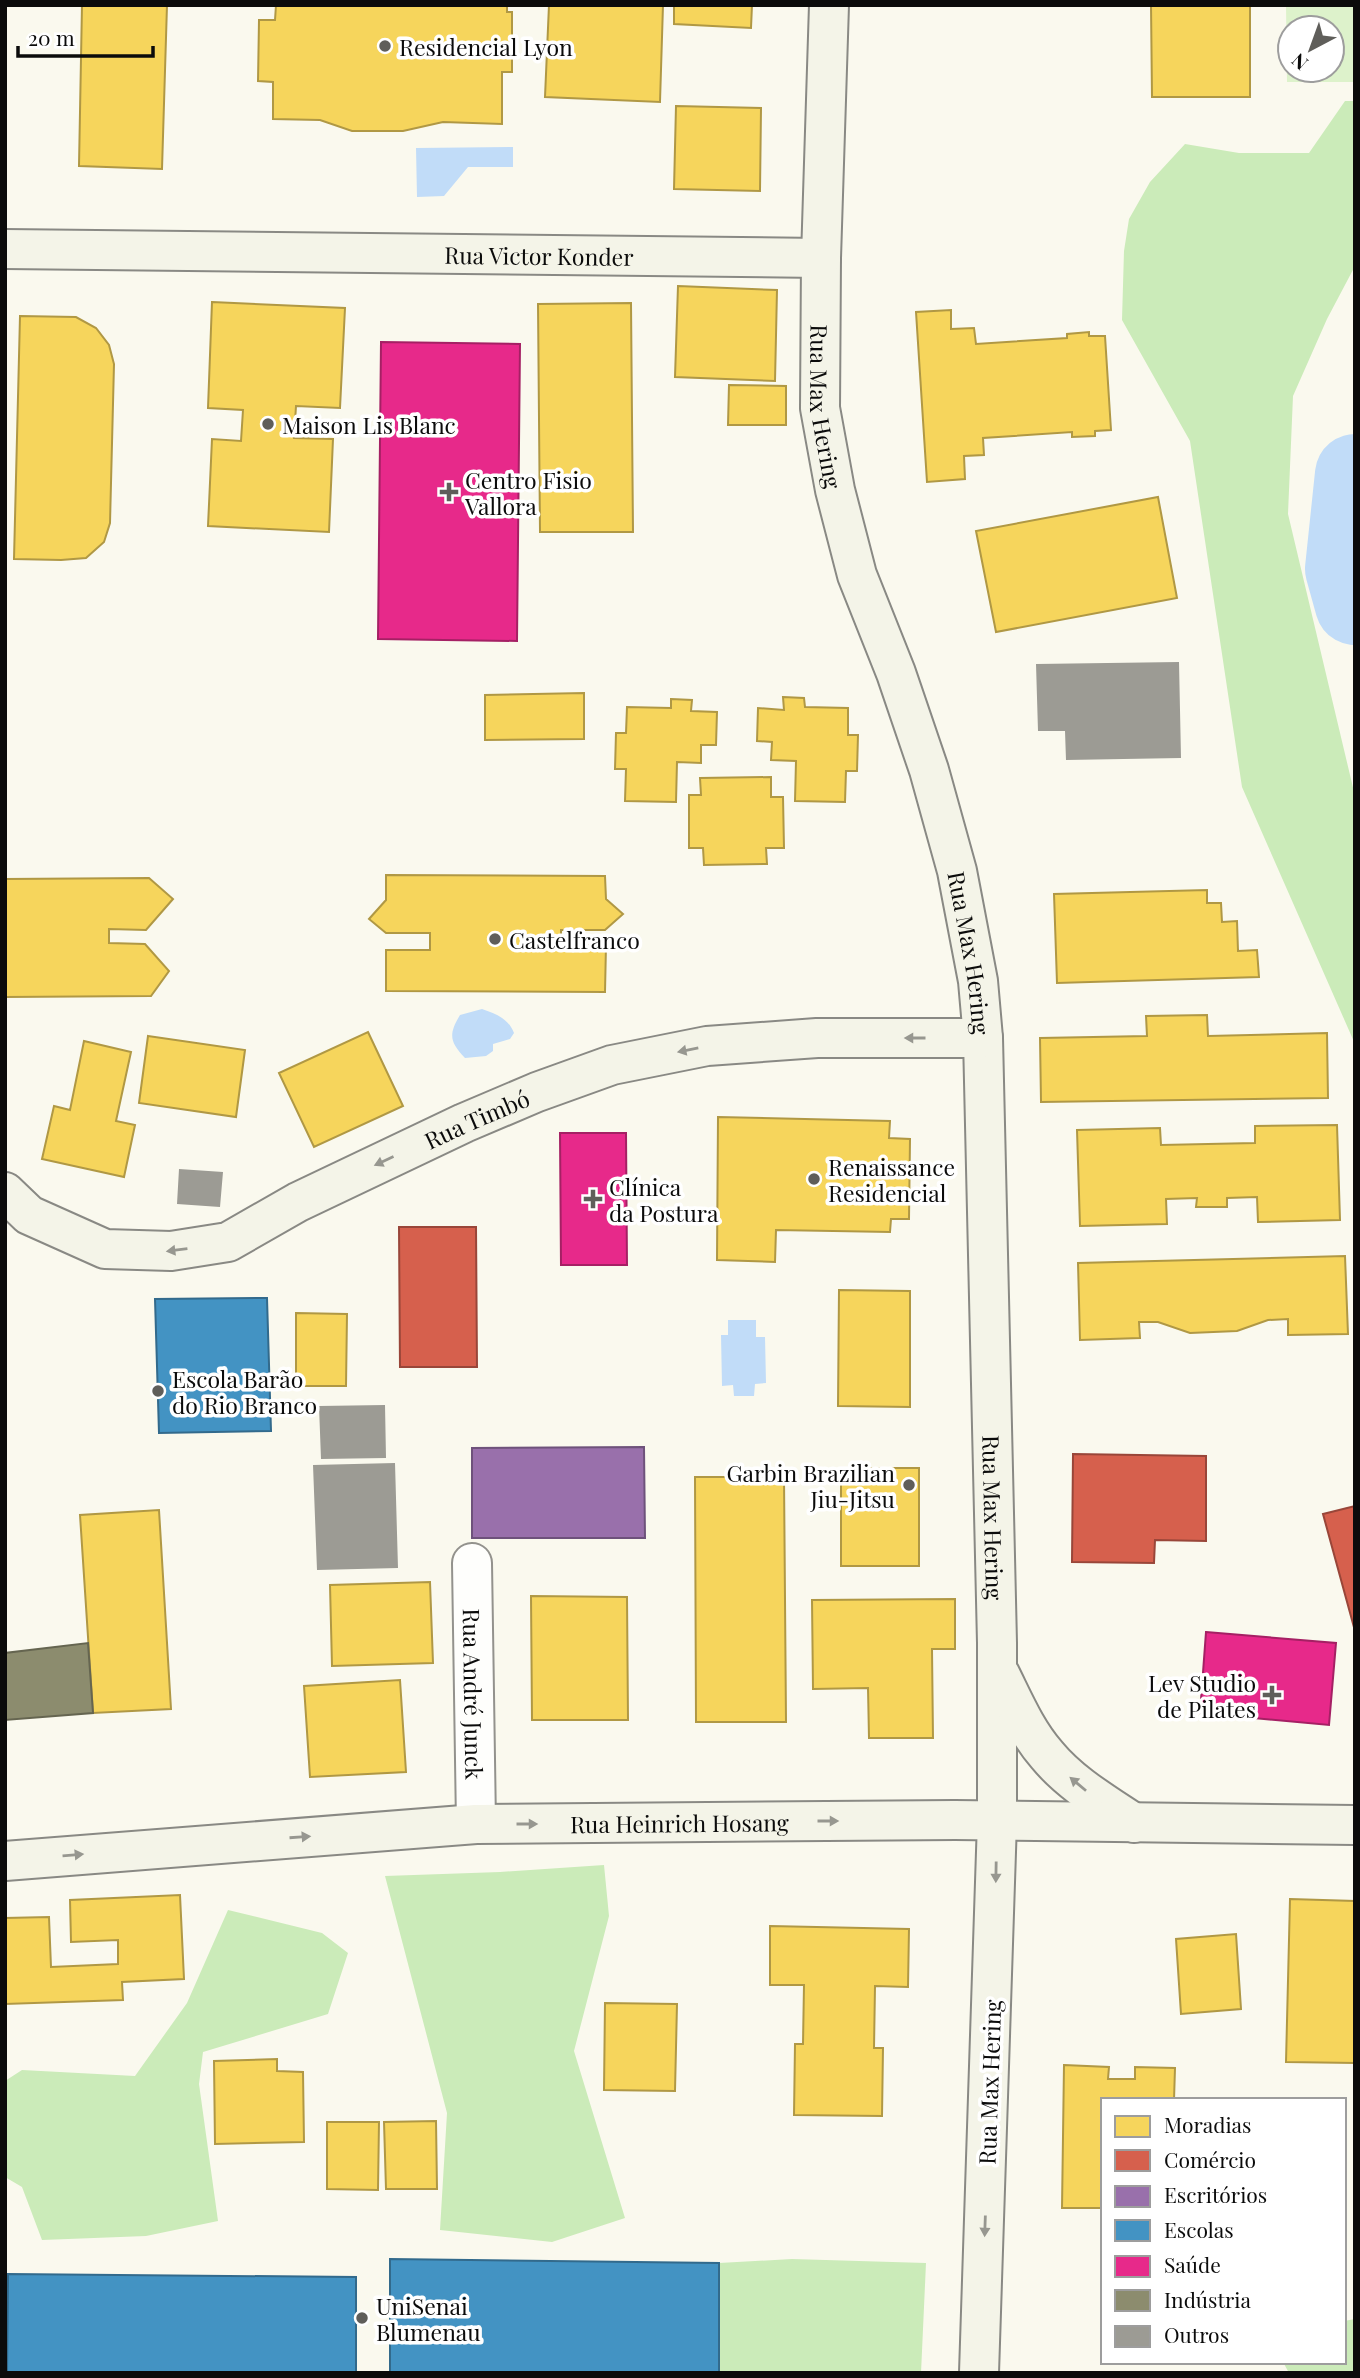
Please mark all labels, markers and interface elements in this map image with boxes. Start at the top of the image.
scale bar [18,14,152,58]
north arrow [1276,14,1346,84]
text: 20 m [28,23,75,51]
place label: Residencial Lyon [399,31,573,62]
marker: Residencial Lyon [377,38,393,54]
text: N [1285,48,1313,77]
street label: Rua Victor Konder [444,238,634,271]
street label: Rua Max Hering [804,324,850,491]
place label: Maison Lis Blanc [282,409,456,440]
marker: Maison Lis Blanc [260,416,276,432]
place label: Centro Fisio Vallora [464,464,592,521]
marker: Centro Fisio Vallora [439,482,459,502]
street label: Rua Max Hering [942,868,998,1036]
place label: Castelfranco [509,924,640,955]
marker: Castelfranco [487,931,503,947]
one-way arrow [904,1032,926,1044]
one-way arrow [677,1044,699,1055]
street label: Rua Timbó [419,1082,534,1155]
place label: Renaissance Residencial [828,1151,955,1208]
one-way arrow [374,1155,394,1167]
place label: Clínica da Postura [609,1171,719,1228]
marker: Renaissance Residencial [806,1171,822,1187]
marker: Clínica da Postura [583,1189,603,1209]
one-way arrow [166,1244,188,1255]
place label: Escola Barão do Rio Branco [172,1363,317,1420]
marker: Escola Barão do Rio Branco [150,1383,166,1399]
street label: Rua Max Hering [977,1435,1012,1601]
place label: Garbin Brazilian Jiu-Jitsu [726,1457,895,1514]
marker: Garbin Brazilian Jiu-Jitsu [901,1477,917,1493]
street label: Rua André Junck [457,1608,491,1780]
place label: Lev Studio de Pilates [1148,1667,1256,1724]
marker: Lev Studio de Pilates [1262,1685,1282,1705]
one-way arrow [1069,1776,1087,1791]
street label: Rua Heinrich Hosang [570,1806,789,1839]
one-way arrow [817,1815,839,1827]
one-way arrow [516,1818,538,1830]
one-way arrow [289,1831,311,1842]
one-way arrow [62,1849,84,1860]
one-way arrow [990,1861,1002,1883]
street label: Rua Max Hering [971,1999,1007,2165]
legend [1101,2098,1346,2364]
text: Moradias [1164,2110,1251,2138]
text: Comércio [1164,2145,1256,2173]
text: Escritórios [1164,2180,1267,2208]
text: Escolas [1164,2215,1234,2243]
one-way arrow [979,2216,990,2238]
text: Saúde [1164,2250,1221,2278]
text: Indústria [1164,2285,1251,2313]
place label: UniSenai Blumenau [376,2290,481,2347]
marker: UniSenai Blumenau [354,2310,370,2326]
text: Outros [1164,2320,1229,2348]

